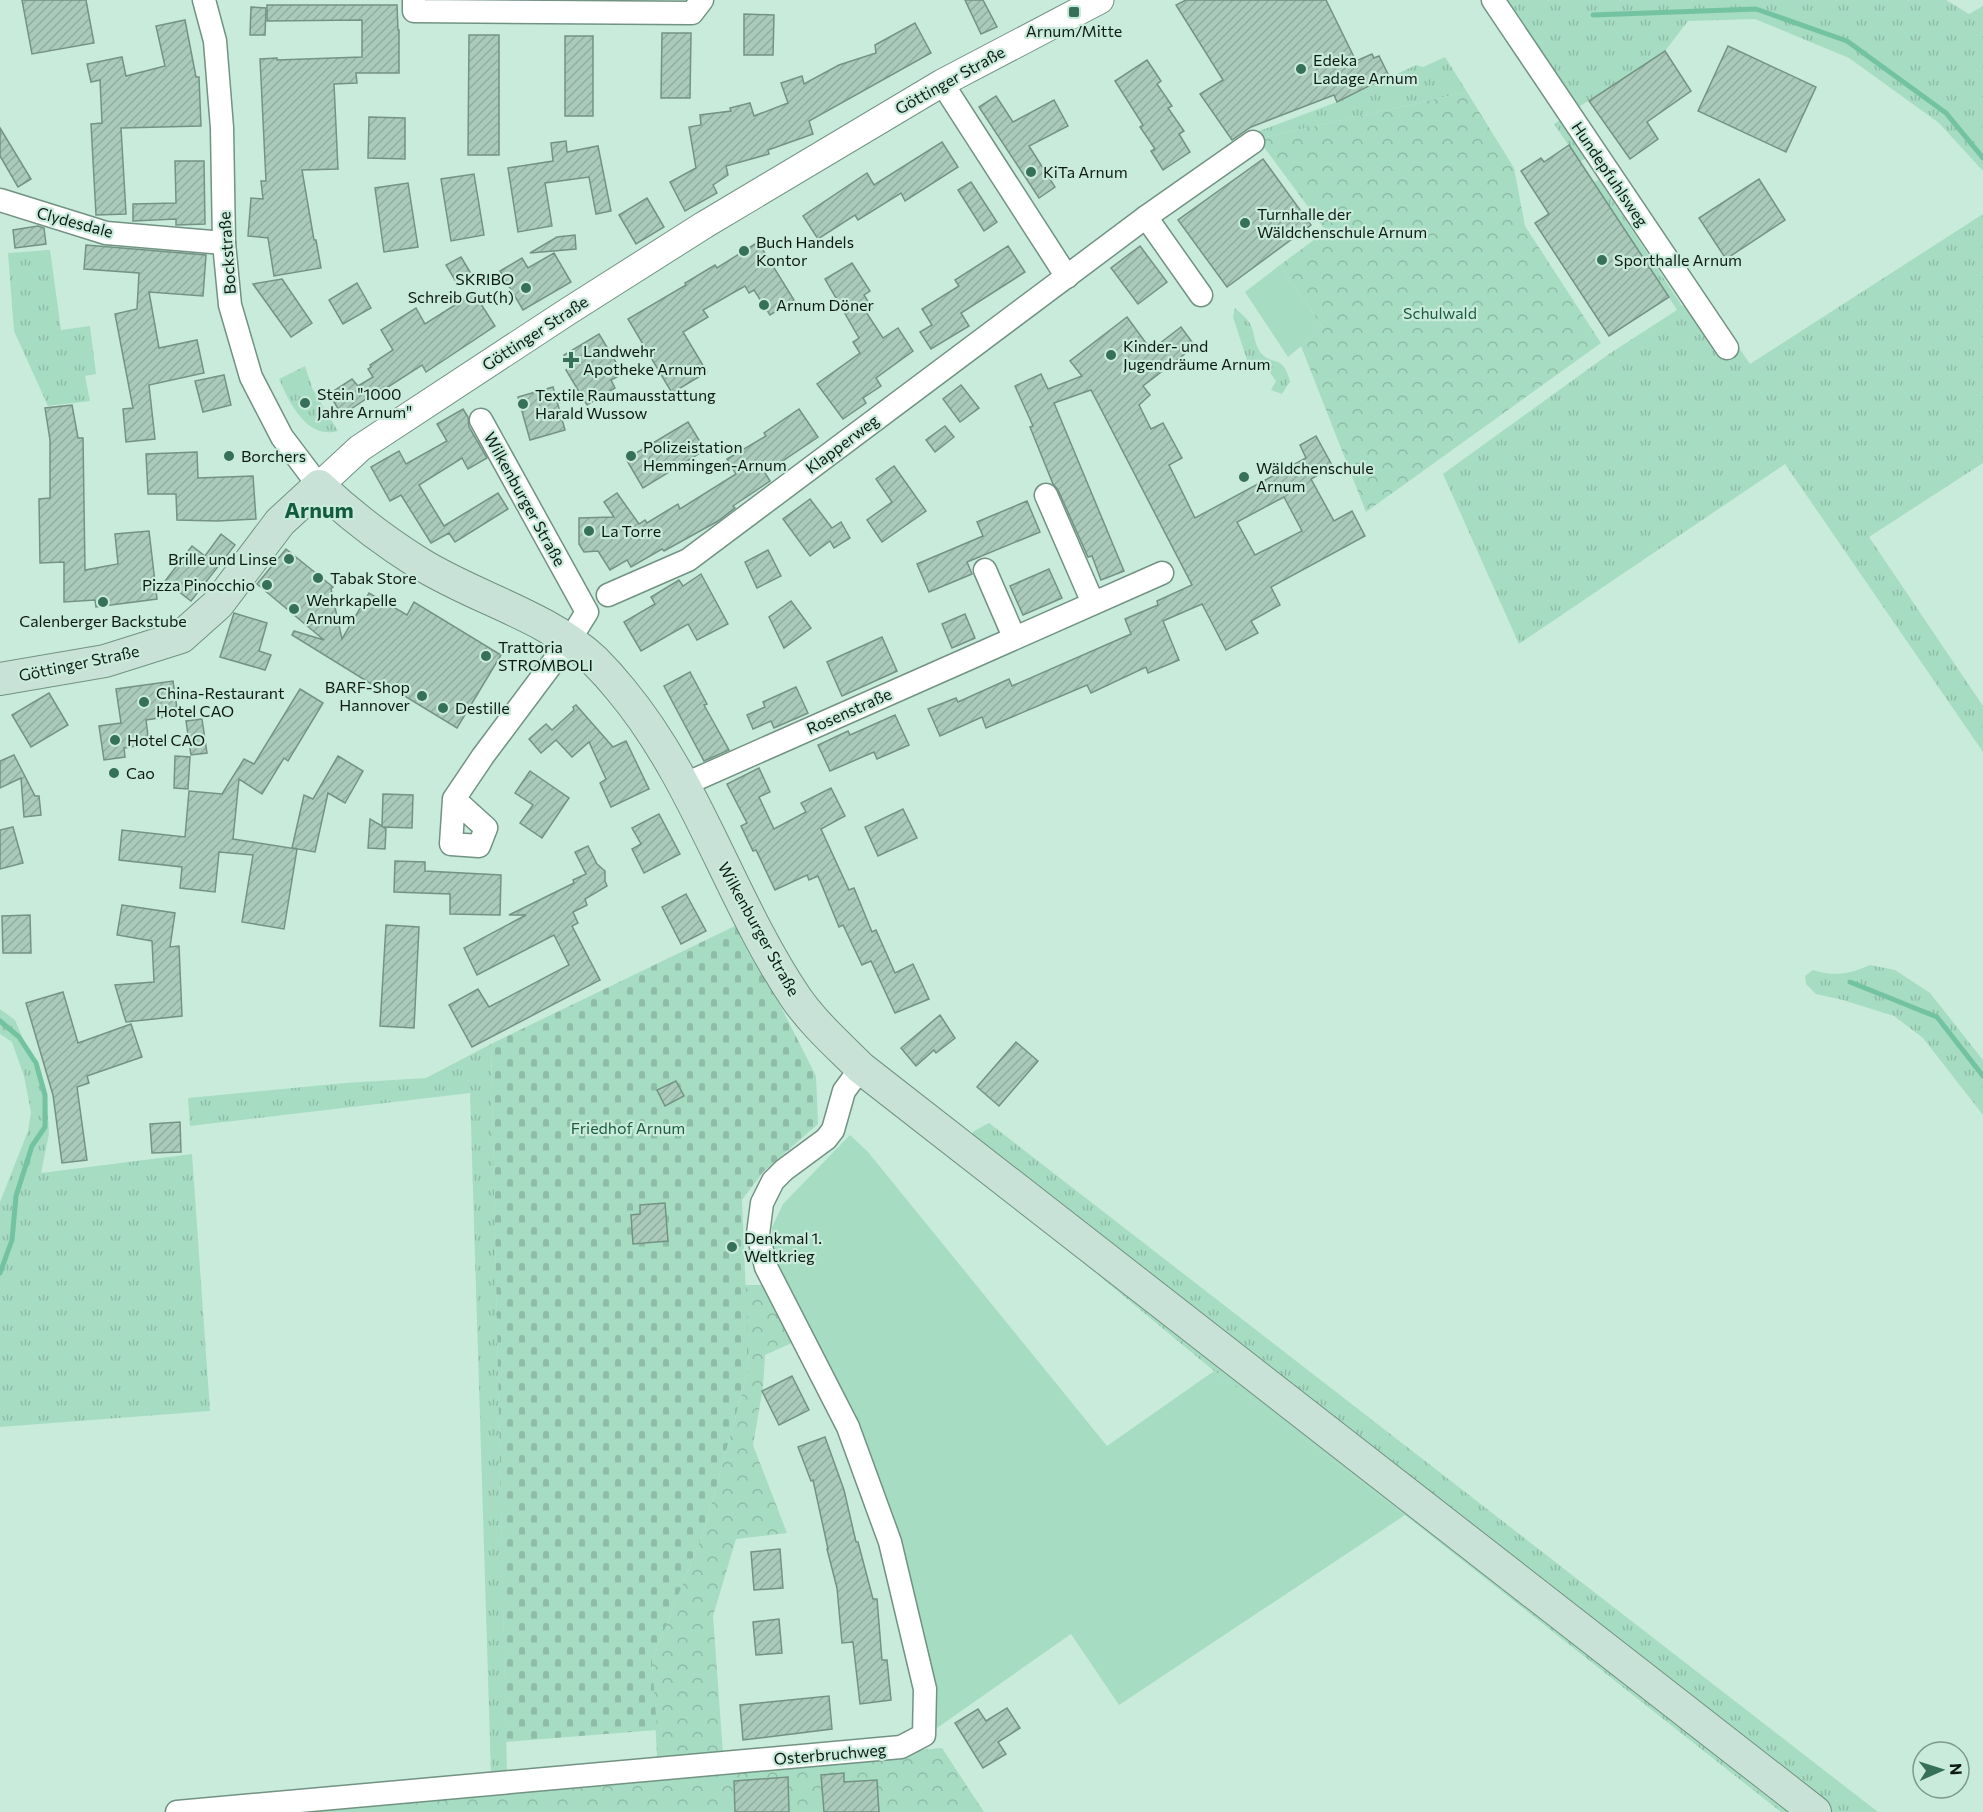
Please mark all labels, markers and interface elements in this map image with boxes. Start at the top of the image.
marker: Arnum/Mitte [1067,5,1081,19]
place label: Arnum/Mitte [1026,21,1122,40]
street label: Göttinger Straße [892,42,1008,118]
place label: Edeka Ladage Arnum [1313,50,1418,87]
marker: Edeka Ladage Arnum [1294,62,1308,76]
street label: Hundepfuhlsweg [1568,118,1653,230]
place label: KiTa Arnum [1043,162,1128,181]
marker: KiTa Arnum [1024,165,1038,179]
street label: Clydesdale [35,202,115,241]
place label: Turnhalle der Wäldchenschule Arnum [1257,204,1427,241]
street label: Bockstraße [214,211,239,295]
marker: Turnhalle der Wäldchenschule Arnum [1238,216,1252,230]
place label: Buch Handels Kontor [756,232,854,269]
marker: Buch Handels Kontor [737,244,751,258]
place label: Sporthalle Arnum [1614,250,1742,269]
marker: Sporthalle Arnum [1595,253,1609,267]
place label: SKRIBO Schreib Gut(h) [408,269,514,306]
marker: SKRIBO Schreib Gut(h) [519,281,533,295]
street label: Göttinger Straße [478,291,591,374]
place label: Arnum Döner [776,295,875,314]
marker: Arnum Döner [757,298,771,312]
park label: Schulwald [1403,303,1477,322]
place label: Kinder- und Jugendräume Arnum [1123,336,1270,373]
place label: Landwehr Apotheke Arnum [583,341,706,378]
marker: Kinder- und Jugendräume Arnum [1104,348,1118,362]
marker: Landwehr Apotheke Arnum [564,353,578,367]
place label: Stein "1000 Jahre Arnum" [317,384,412,421]
place label: Textile Raumausstattung Harald Wussow [535,385,716,422]
marker: Stein "1000 Jahre Arnum" [298,396,312,410]
marker: Textile Raumausstattung Harald Wussow [516,397,530,411]
street label: Klapperweg [801,410,882,477]
street label: Wilkenburger Straße [481,428,570,569]
place label: Polizeistation Hemmingen-Arnum [643,437,787,474]
place label: Borchers [241,446,306,465]
marker: Borchers [222,449,236,463]
marker: Polizeistation Hemmingen-Arnum [624,449,638,463]
place label: Wäldchenschule Arnum [1256,458,1374,495]
marker: Wäldchenschule Arnum [1237,470,1251,484]
district label: Arnum [284,496,354,523]
place label: La Torre [601,521,661,540]
marker: La Torre [582,524,596,538]
place label: Brille und Linse [168,549,277,568]
marker: Brille und Linse [282,552,296,566]
place label: Tabak Store [330,568,417,587]
marker: Tabak Store [311,571,325,585]
place label: Pizza Pinocchio [142,575,255,594]
marker: Pizza Pinocchio [260,578,274,592]
place label: Wehrkapelle Arnum [306,590,397,627]
marker: Calenberger Backstube [96,595,110,609]
marker: Wehrkapelle Arnum [287,602,301,616]
place label: Calenberger Backstube [19,611,187,630]
place label: Trattoria STROMBOLI [498,637,593,674]
street label: Göttinger Straße [17,640,141,685]
marker: Trattoria STROMBOLI [479,649,493,663]
place label: BARF-Shop Hannover [325,677,411,714]
place label: China-Restaurant Hotel CAO [156,683,285,720]
street label: Rosenstraße [803,683,894,738]
marker: BARF-Shop Hannover [415,689,429,703]
marker: China-Restaurant Hotel CAO [137,695,151,709]
place label: Destille [455,698,510,717]
marker: Destille [436,701,450,715]
place label: Hotel CAO [127,730,205,749]
marker: Hotel CAO [108,733,122,747]
place label: Cao [126,763,155,782]
marker: Cao [107,766,121,780]
street label: Wilkenburger Straße [715,858,804,999]
park label: Friedhof Arnum [571,1118,685,1137]
place label: Denkmal 1. Weltkrieg [744,1228,822,1265]
marker: Denkmal 1. Weltkrieg [725,1240,739,1254]
street label: Osterbruchweg [773,1739,887,1768]
north arrow [1911,1740,1971,1800]
text: N [1947,1763,1966,1776]

